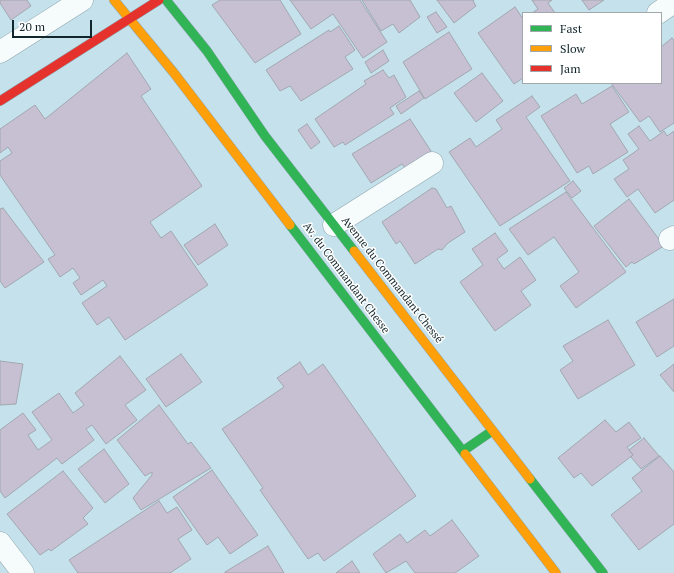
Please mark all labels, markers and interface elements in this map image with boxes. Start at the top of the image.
scale bar [14,12,94,38]
legend [522,12,662,84]
text: 20 m [19,19,45,34]
text: Fast [560,21,582,36]
text: Slow [560,41,585,56]
text: Jam [560,61,581,76]
street label: Avenue du Commandant Chessé [339,214,445,346]
street label: Av. du Commandant Chesse [300,220,392,336]

